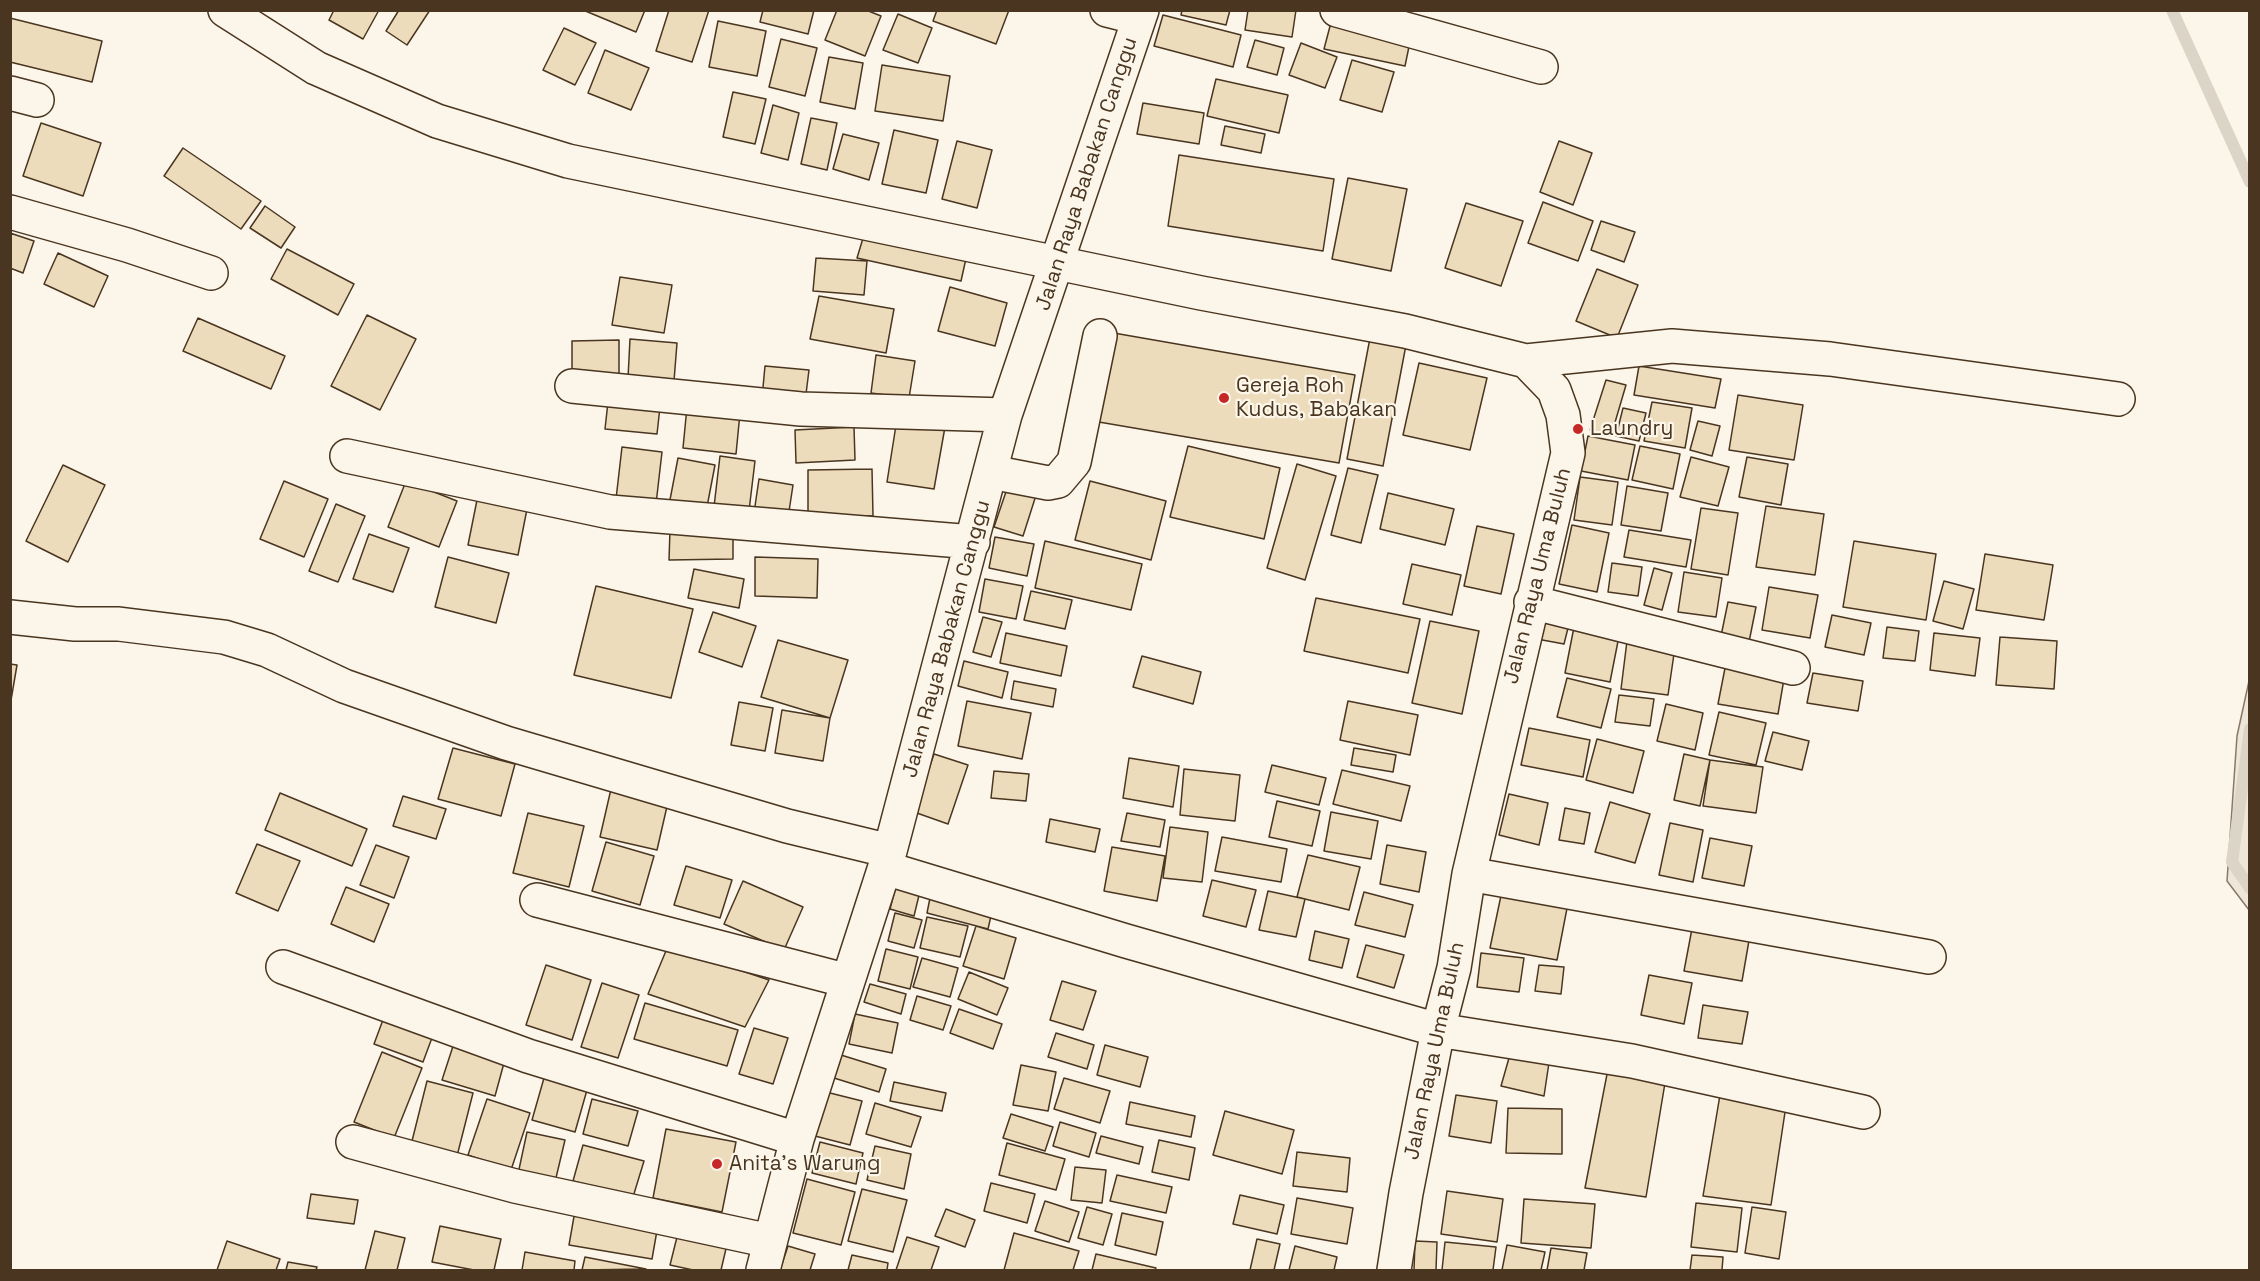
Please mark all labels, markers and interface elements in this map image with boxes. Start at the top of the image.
street label: Jalan Raya Babakan Canggu [1031,34,1143,314]
place label: Gereja Roh Kudus, Babakan [1236,373,1397,423]
marker: Gereja Roh Kudus, Babakan [1217,391,1231,405]
place label: Laundry [1590,416,1673,442]
marker: Laundry [1571,422,1585,436]
street label: Jalan Raya Uma Buluh [1499,465,1577,687]
street label: Jalan Raya Babakan Canggu [898,498,996,780]
street label: Jalan Raya Uma Buluh [1400,940,1470,1162]
place label: Anita’s Warung [729,1151,880,1177]
marker: Anita’s Warung [710,1157,724,1171]

